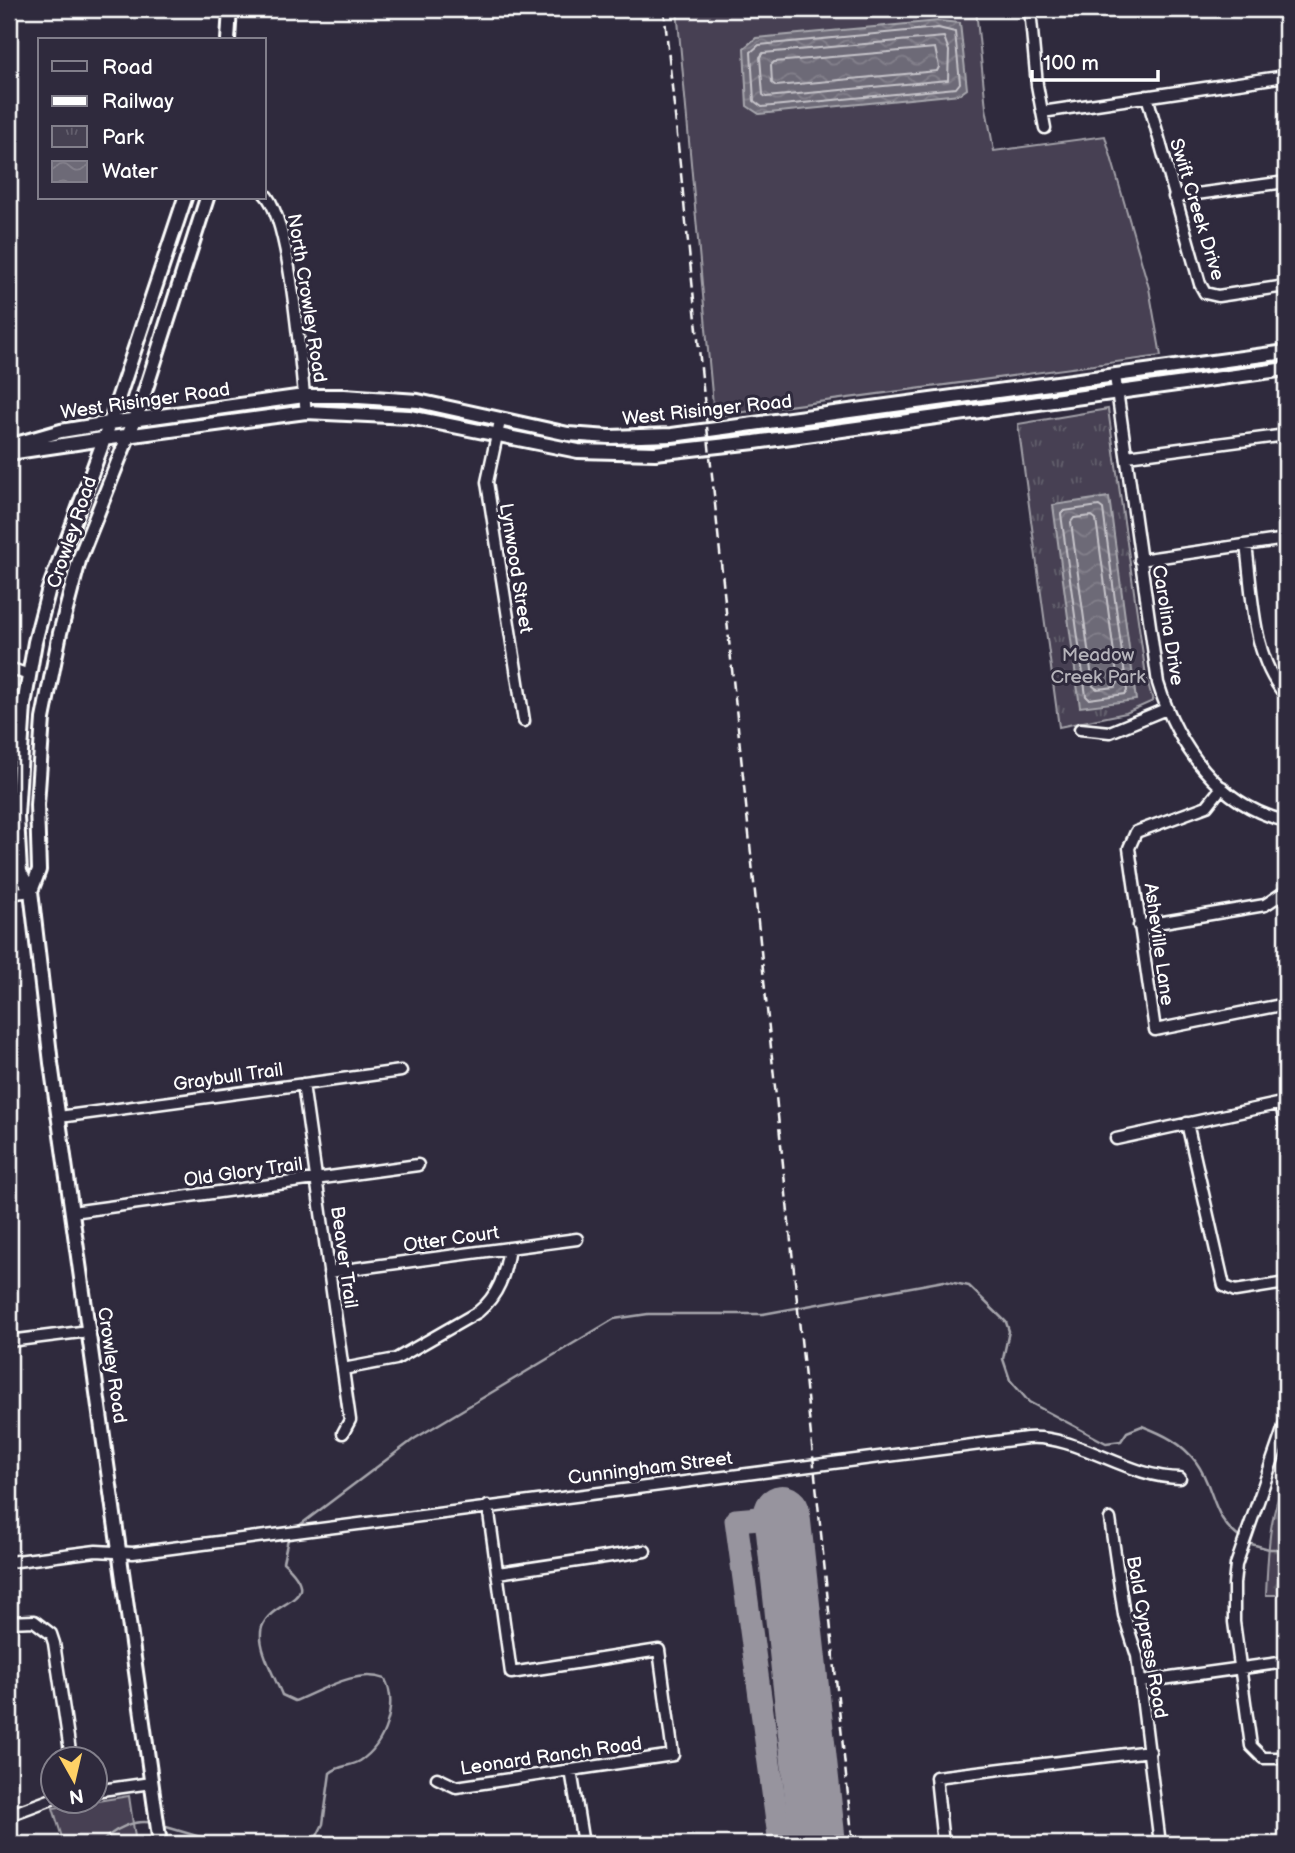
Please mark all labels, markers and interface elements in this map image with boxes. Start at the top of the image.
legend [38,38,266,200]
scale bar [1032,38,1158,82]
text: 100 m [1043,51,1099,76]
text: Road [102,55,153,80]
text: Railway [102,89,174,114]
text: Park [102,125,145,150]
street label: Swift Creek Drive [1164,136,1229,283]
text: Water [102,159,158,184]
street label: North Crowley Road [282,212,331,384]
street label: West Risinger Road [59,378,231,425]
street label: West Risinger Road [621,390,793,431]
street label: Crowley Road [42,473,102,592]
street label: Lynwood Street [494,502,537,635]
street label: Carolina Drive [1147,563,1188,687]
park label: Meadow Creek Park [1050,644,1146,689]
street label: Asheville Lane [1139,882,1178,1007]
street label: Graybull Trail [172,1058,285,1097]
street label: Old Glory Trail [182,1153,304,1192]
street label: Beaver Trail [325,1205,362,1310]
street label: Otter Court [402,1221,501,1258]
street label: Crowley Road [92,1306,131,1425]
street label: Cunningham Street [567,1447,734,1490]
street label: Bald Cypress Road [1121,1554,1172,1720]
street label: Leonard Ranch Road [459,1732,643,1781]
north arrow [38,1744,108,1814]
text: N [67,1783,85,1808]

